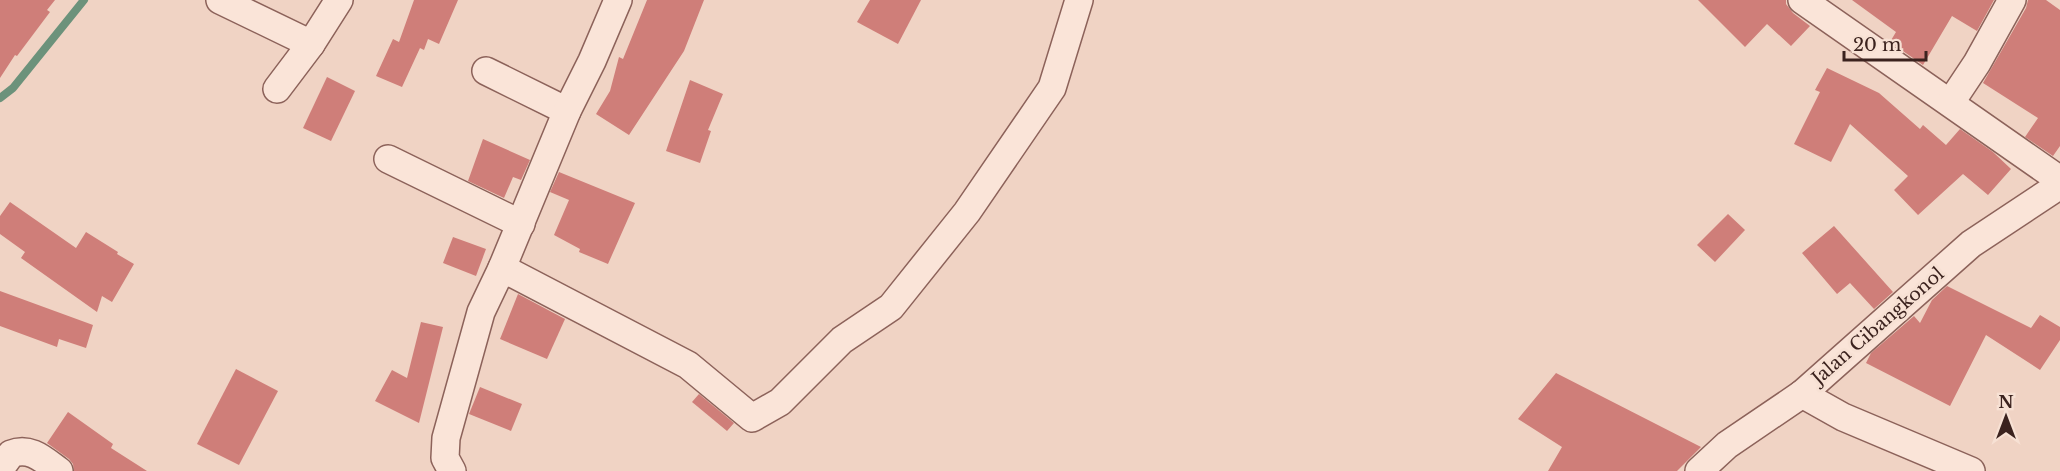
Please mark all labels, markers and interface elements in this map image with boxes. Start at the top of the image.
scale bar [1844,24,1926,62]
text: 20 m [1853,34,1901,56]
street label: Jalan Cibangkonol [1806,263,1949,391]
north arrow [1976,387,2036,447]
text: N [1998,392,2014,412]

